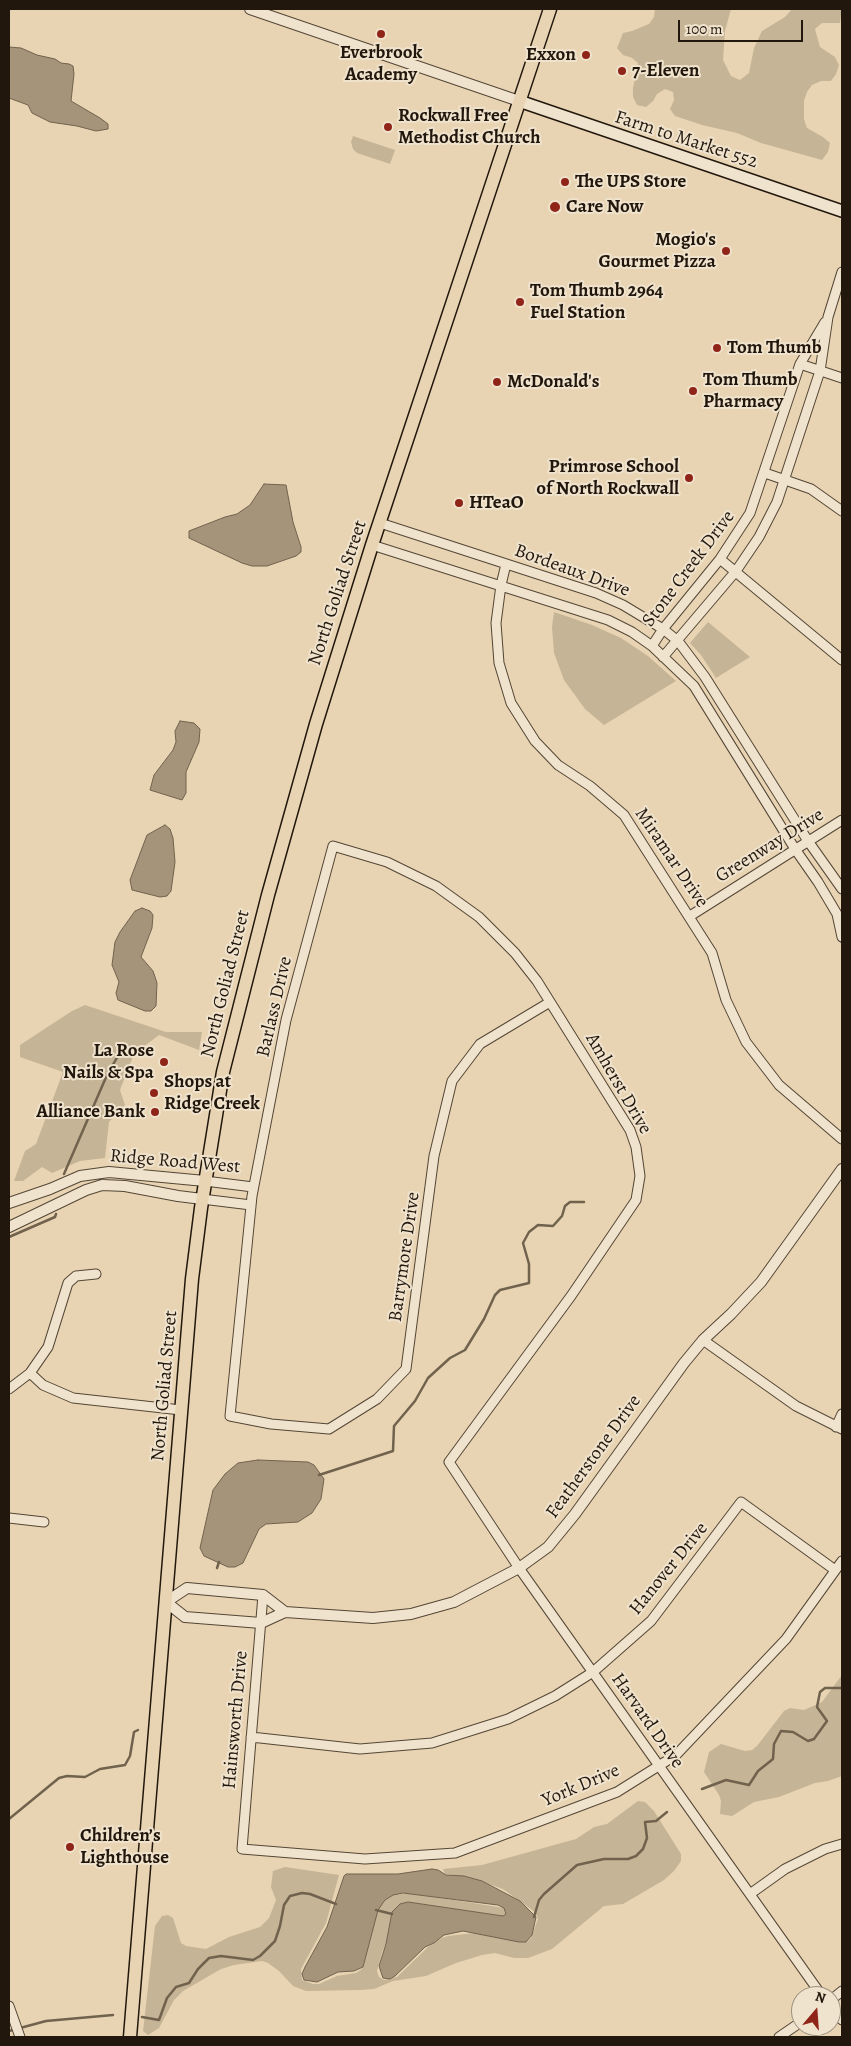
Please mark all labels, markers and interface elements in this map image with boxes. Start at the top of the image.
scale bar [681,10,806,42]
text: 100 m [686,19,723,39]
marker: Everbrook Academy [375,28,387,40]
place label: Everbrook Academy [340,42,422,86]
place label: Exxon [526,44,576,66]
marker: Exxon [580,49,592,61]
place label: 7-Eleven [632,60,700,82]
marker: 7-Eleven [616,65,628,77]
place label: Rockwall Free Methodist Church [398,105,541,149]
street label: Farm to Market 552 [612,106,760,174]
marker: Rockwall Free Methodist Church [382,121,394,133]
place label: The UPS Store [575,171,686,193]
marker: The UPS Store [559,176,571,188]
place label: Care Now [566,196,644,218]
marker: Care Now [548,200,562,214]
place label: Mogio's Gourmet Pizza [599,229,716,273]
marker: Mogio's Gourmet Pizza [720,245,732,257]
place label: Tom Thumb 2964 Fuel Station [530,280,664,324]
marker: Tom Thumb 2964 Fuel Station [514,296,526,308]
place label: Tom Thumb [727,337,821,359]
marker: Tom Thumb [711,342,723,354]
place label: Tom Thumb Pharmacy [703,369,797,413]
place label: McDonald's [507,371,599,393]
marker: McDonald's [491,376,503,388]
marker: Tom Thumb Pharmacy [687,385,699,397]
place label: Primrose School of North Rockwall [536,456,679,500]
marker: Primrose School of North Rockwall [683,472,695,484]
place label: HTeaO [469,492,524,514]
marker: HTeaO [453,497,465,509]
street label: Stone Creek Drive [638,506,740,632]
street label: North Goliad Street [304,517,372,669]
street label: Bordeaux Drive [511,540,633,602]
street label: Miramar Drive [629,804,713,912]
street label: Greenway Drive [712,804,828,888]
street label: North Goliad Street [197,908,255,1060]
street label: Barlass Drive [252,954,298,1060]
street label: Amherst Drive [580,1029,656,1139]
place label: La Rose Nails & Spa [63,1040,154,1084]
marker: La Rose Nails & Spa [158,1056,170,1068]
place label: Shops at Ridge Creek [164,1071,260,1115]
marker: Shops at Ridge Creek [148,1087,160,1099]
place label: Alliance Bank [36,1101,145,1123]
marker: Alliance Bank [149,1106,161,1118]
street label: Ridge Road West [109,1145,241,1179]
street label: Barrymore Drive [385,1191,425,1323]
street label: North Goliad Street [147,1310,183,1462]
street label: Featherstone Drive [542,1391,646,1523]
street label: Hanover Drive [625,1518,713,1620]
street label: Hainsworth Drive [219,1650,253,1790]
street label: Harvard Drive [606,1669,688,1773]
street label: York Drive [539,1759,623,1813]
place label: Children’s Lighthouse [80,1825,169,1869]
marker: Children’s Lighthouse [64,1841,76,1853]
north arrow [791,1986,841,2036]
text: N [813,1987,828,2008]

